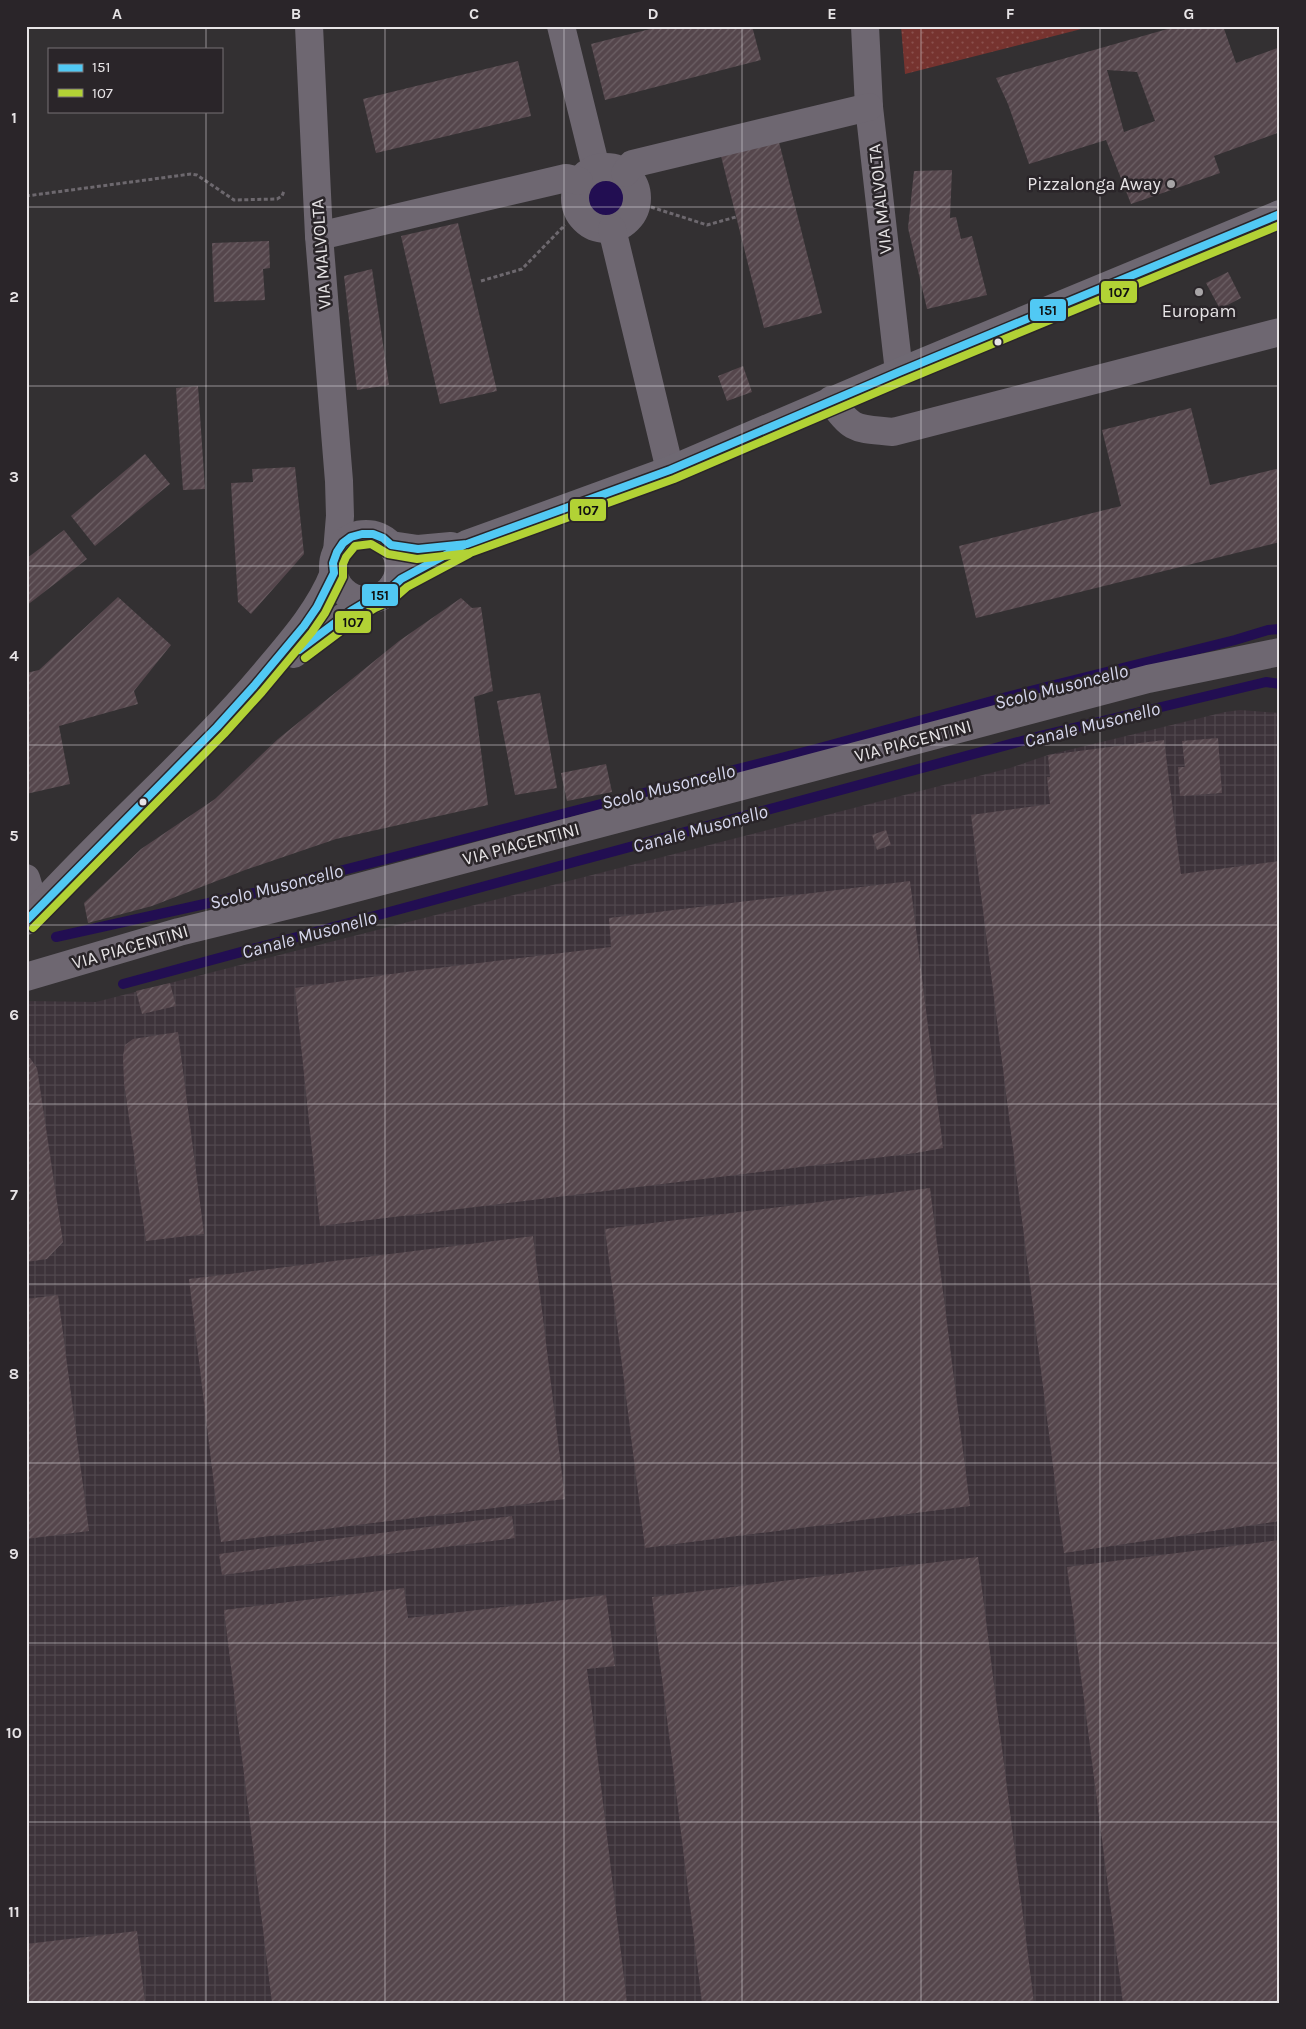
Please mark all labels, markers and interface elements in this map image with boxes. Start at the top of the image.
text: A [112,4,122,23]
text: B [291,4,301,23]
text: C [469,4,479,23]
text: D [648,4,659,23]
text: E [827,4,837,23]
text: F [1006,4,1015,23]
text: G [1184,4,1194,23]
legend [48,48,222,112]
text: 151 [92,58,110,76]
text: 107 [92,84,113,102]
text: 1 [11,108,17,127]
street label: VIA MALVOLTA [863,143,897,255]
place label: Pizzalonga Away [1027,173,1162,195]
marker: Pizzalonga Away [1165,178,1177,190]
street label: VIA MALVOLTA [306,198,336,310]
line badge: 107 [1100,280,1138,304]
text: 107 [1109,284,1129,301]
marker: Europam [1193,286,1205,298]
text: 2 [9,287,19,306]
line badge: 151 [1029,298,1067,322]
place label: Europam [1162,300,1236,322]
text: 151 [1039,302,1057,319]
unlabelled marker [993,337,1003,347]
text: 3 [9,467,19,486]
line badge: 107 [569,498,607,522]
text: 107 [578,502,598,519]
line badge: 151 [361,583,399,607]
text: 151 [371,587,389,604]
line badge: 107 [334,610,372,634]
text: 107 [343,614,363,631]
text: 4 [9,646,19,665]
water label: Scolo Musoncello [992,660,1131,714]
water label: Canale Musonello [1022,697,1163,752]
street label: VIA PIACENTINI [852,715,974,767]
water label: Scolo Musoncello [599,760,738,814]
unlabelled marker [138,797,148,807]
water label: Canale Musonello [630,800,771,858]
street label: VIA PIACENTINI [460,818,582,870]
text: 5 [9,826,19,845]
water label: Scolo Musoncello [207,860,346,914]
water label: Canale Musonello [239,906,380,964]
street label: VIA PIACENTINI [69,920,191,974]
text: 6 [9,1005,19,1024]
text: 7 [10,1185,18,1204]
text: 8 [9,1364,19,1383]
text: 9 [9,1544,19,1563]
text: 10 [6,1723,22,1742]
text: 11 [8,1902,20,1921]

